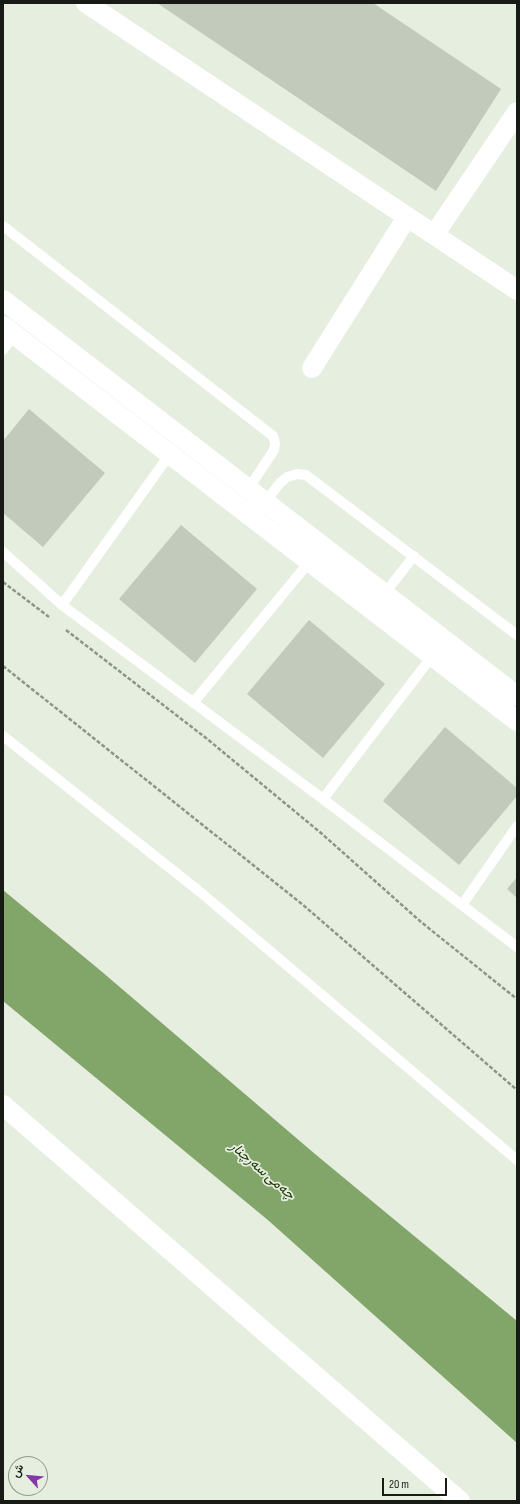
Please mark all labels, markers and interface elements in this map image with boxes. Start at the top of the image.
water label: چەمی سەرچنار [226,1138,298,1204]
north arrow [8,1456,48,1496]
text: ش [9,1462,27,1480]
scale bar [384,1470,449,1496]
text: 20 m [389,1477,409,1492]

